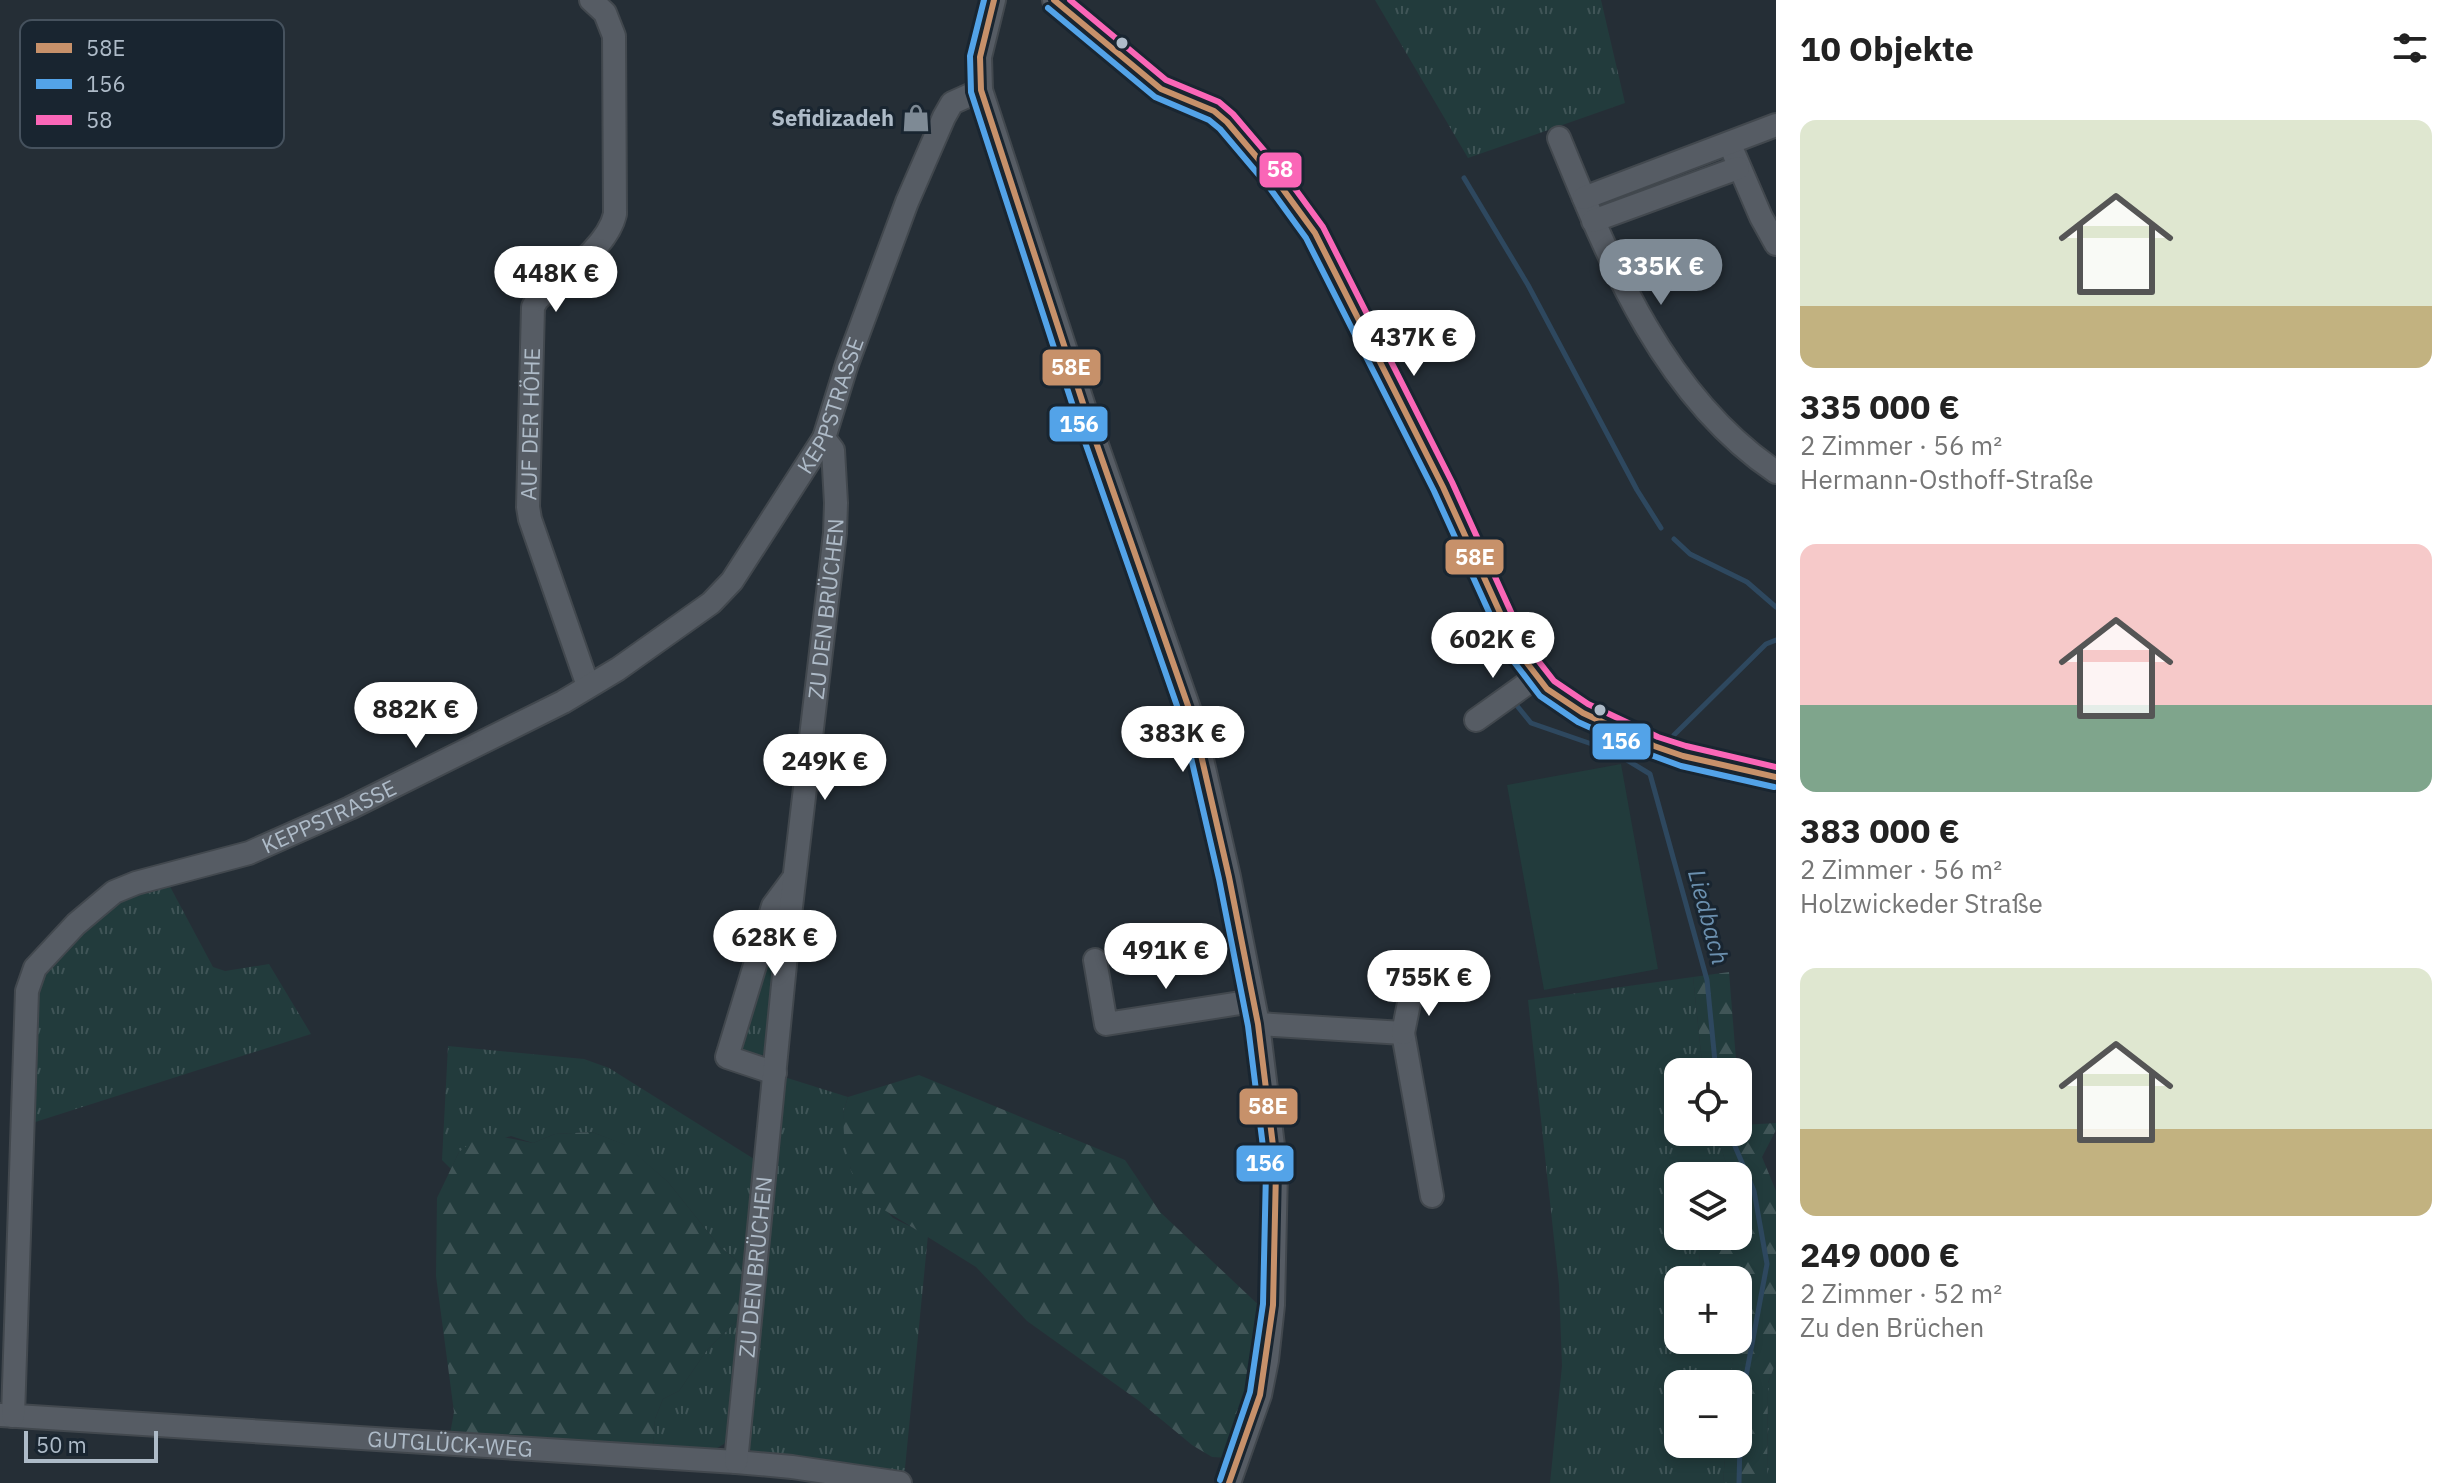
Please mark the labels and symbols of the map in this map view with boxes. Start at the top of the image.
legend [20,20,284,148]
text: 58E [86,33,125,62]
unlabelled marker [1114,35,1130,51]
text: 156 [86,69,126,98]
place label: Sefidizadeh [771,103,894,132]
shop icon: Sefidizadeh [901,103,931,133]
text: 58 [86,105,112,134]
line badge: 58 [1258,151,1303,189]
text: 58 [1267,154,1293,183]
pin: 335K € [1596,239,1726,307]
pin: 448K € [491,246,621,314]
pin: 437K € [1349,310,1479,378]
street label: KEPPSTRASSE [790,333,870,479]
street label: AUF DER HÖHE [513,347,546,501]
line badge: 58E [1041,348,1102,387]
text: 58E [1051,352,1091,381]
line badge: 156 [1048,405,1109,443]
text: 156 [1059,409,1099,438]
street label: ZU DEN BRÜCHEN [801,518,849,701]
line badge: 58E [1444,538,1505,576]
text: 58E [1455,542,1495,571]
pin: 602K € [1428,612,1558,680]
pin: 882K € [351,682,481,750]
unlabelled marker [1592,702,1608,718]
pin: 383K € [1118,706,1248,774]
line badge: 156 [1591,722,1652,761]
text: 156 [1601,726,1641,755]
pin: 249K € [760,734,890,802]
street label: KEPPSTRASSE [257,772,401,860]
water label: Liedbach [1681,866,1737,968]
pin: 628K € [710,910,840,978]
pin: 491K € [1101,923,1231,991]
pin: 755K € [1364,950,1494,1018]
line badge: 58E [1238,1087,1299,1126]
text: 58E [1248,1091,1288,1120]
line badge: 156 [1235,1144,1295,1183]
text: 156 [1245,1148,1285,1177]
street label: ZU DEN BRÜCHEN [731,1175,778,1359]
street label: GUTGLÜCK-WEG [366,1423,534,1463]
scale bar [24,1427,158,1463]

